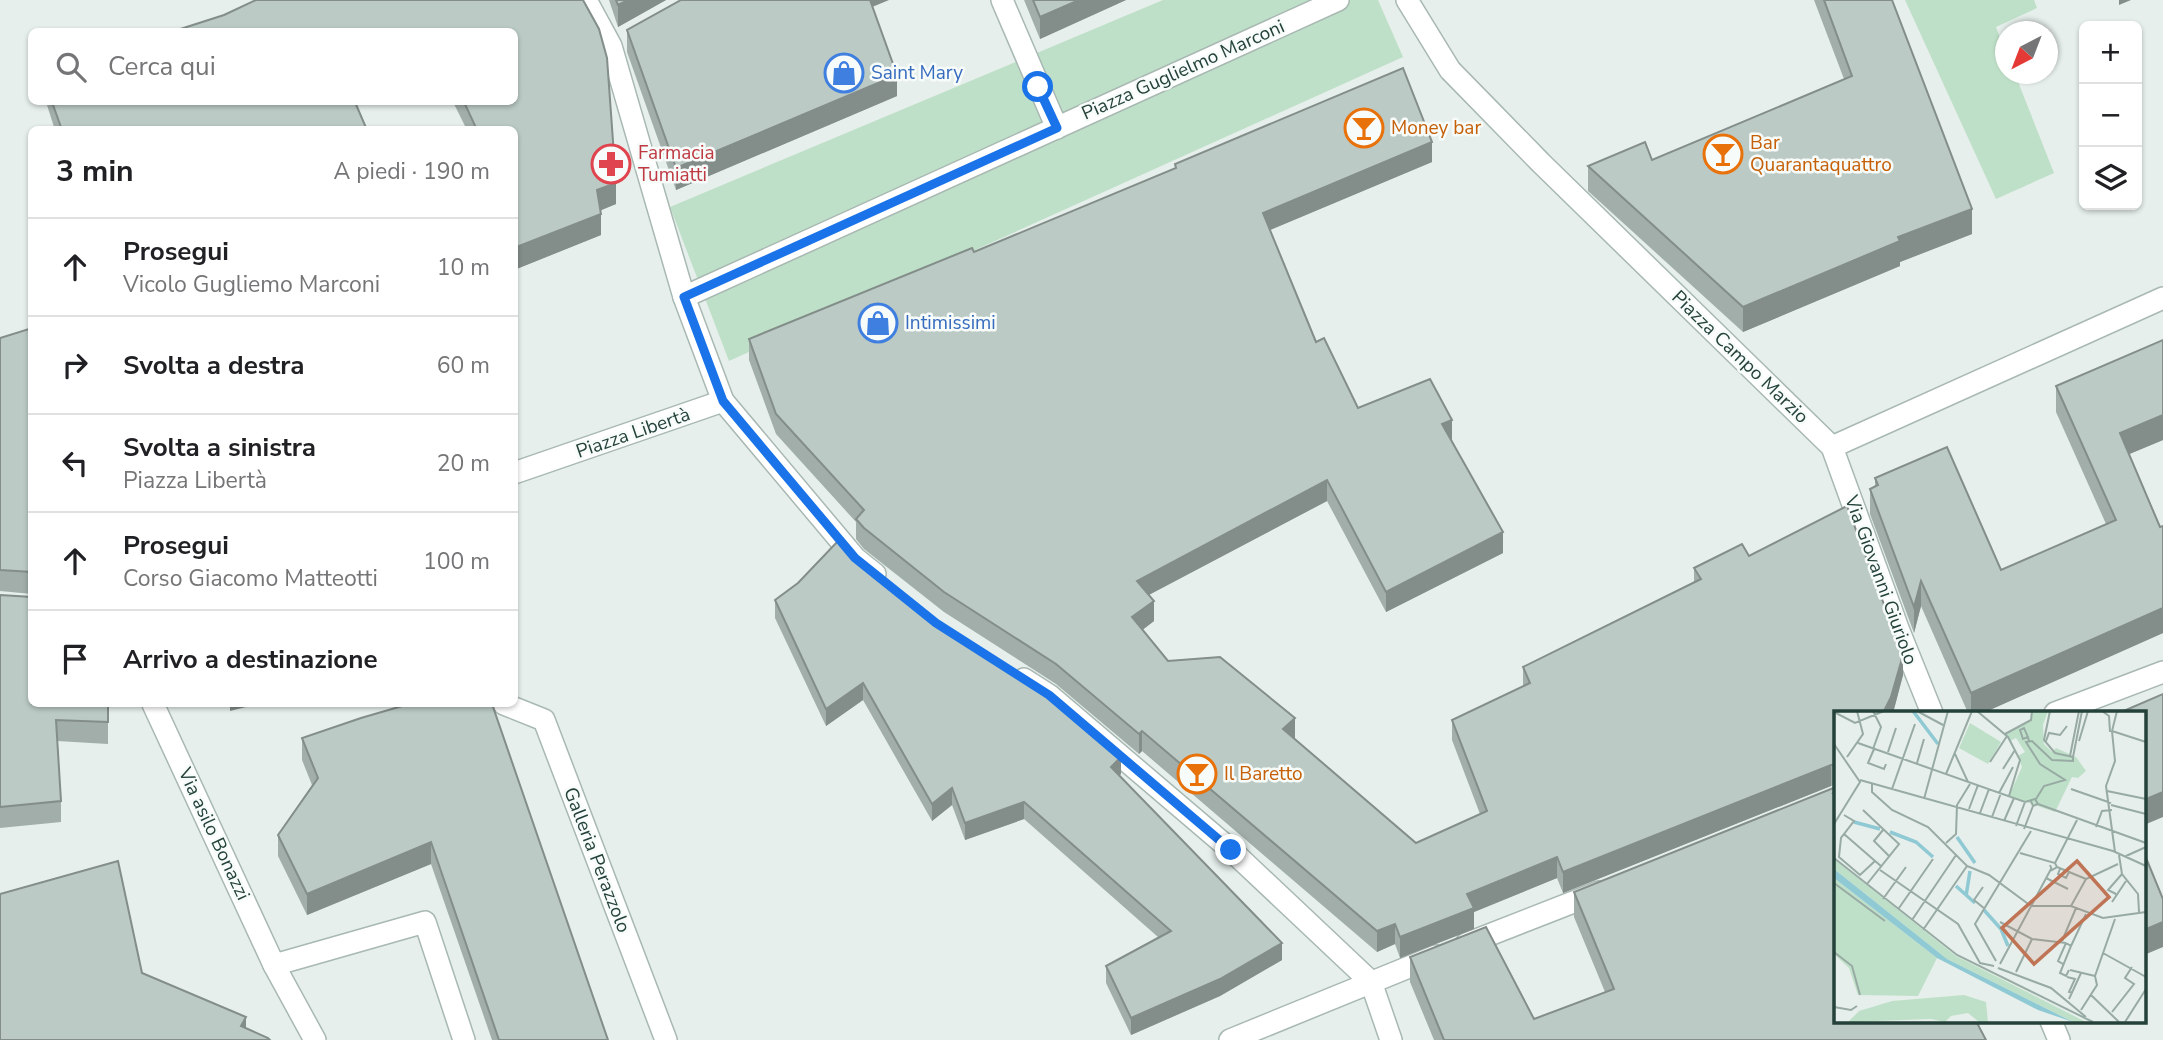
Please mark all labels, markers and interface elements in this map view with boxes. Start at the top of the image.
street label: Piazza Guglielmo Marconi [1078,14,1288,126]
north arrow [1995,21,2058,84]
map controls [2079,21,2142,210]
button: + [2079,21,2142,84]
search box [28,28,518,105]
icon: search [52,48,90,86]
text: Cerca qui [108,49,216,84]
shop icon: Saint Mary [823,52,865,94]
place label: Saint Mary [871,60,963,86]
route start [1022,71,1053,102]
button: − [2079,84,2142,147]
bar icon: Money bar [1343,107,1385,149]
place label: Money bar [1391,115,1481,141]
place label: Bar Quarantaquattro [1750,130,1892,178]
bar icon: Bar Quarantaquattro [1702,133,1744,175]
place label: Farmacia Tumiatti [638,140,715,188]
pharmacy icon: Farmacia Tumiatti [590,143,632,185]
button: layers [2079,147,2142,210]
text: 3 min [56,151,134,192]
text: A piedi · 190 m [334,156,490,187]
text: Prosegui [123,234,229,269]
icon: ahead [56,248,94,286]
text: 10 m [437,252,490,283]
text: Vicolo Gugliemo Marconi [123,269,380,300]
street label: Piazza Campo Marzio [1666,285,1814,429]
shop icon: Intimissimi [857,302,899,344]
place label: Intimissimi [905,310,996,336]
icon: right [56,346,94,384]
text: Svolta a destra [123,348,305,383]
text: 60 m [437,350,490,381]
street label: Piazza Libertà [573,401,693,465]
text: Svolta a sinistra [123,430,316,465]
icon: left [56,444,94,482]
text: 20 m [437,448,490,479]
text: Piazza Libertà [123,465,267,496]
street label: Via Giovanni Giuriolo [1838,491,1924,668]
text: Prosegui [123,528,229,563]
icon: ahead [56,542,94,580]
text: 100 m [423,546,490,577]
text: Corso Giacomo Matteotti [123,563,378,594]
icon: arrive [56,640,94,678]
text: Arrivo a destinazione [123,642,378,677]
inset map [1834,711,2146,1023]
bar icon: Il Baretto [1176,753,1218,795]
place label: Il Baretto [1224,761,1303,787]
street label: Via asilo Bonazzi [172,763,256,904]
street label: Galleria Perazzolo [557,784,637,936]
route end [1215,834,1246,865]

